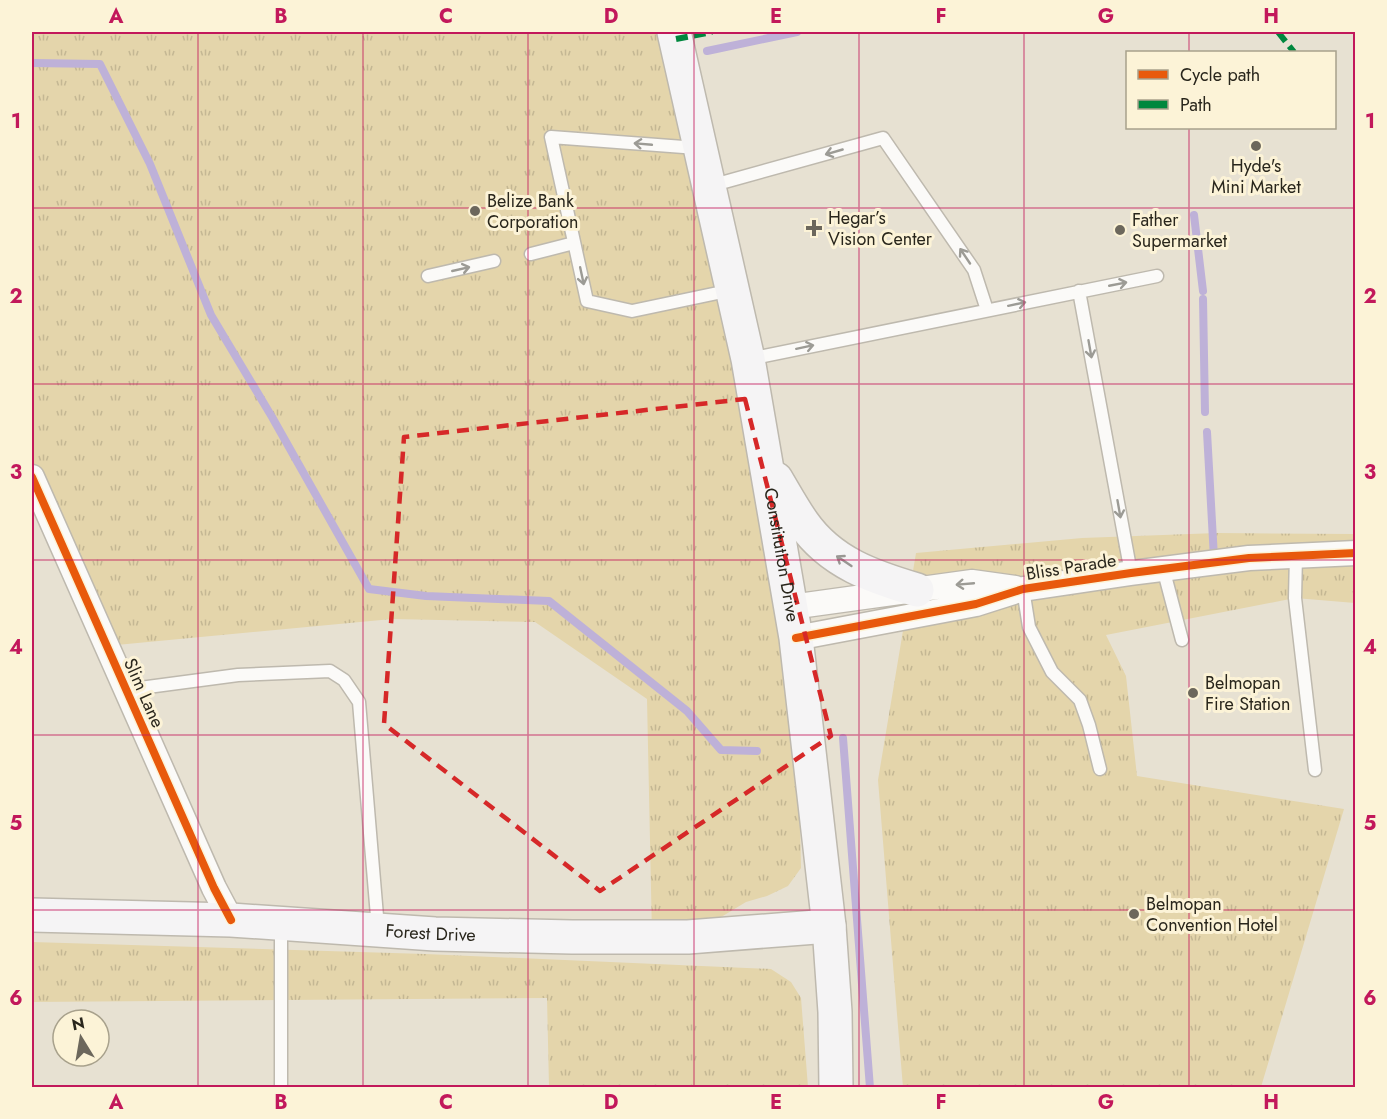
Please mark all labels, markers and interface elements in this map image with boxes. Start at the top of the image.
text: A [108,2,124,31]
text: B [274,2,288,31]
text: C [439,2,453,31]
text: D [604,2,618,31]
text: E [770,2,782,31]
text: F [935,2,947,31]
text: G [1098,2,1114,31]
text: H [1263,2,1279,31]
legend [1126,51,1336,129]
text: Cycle path [1180,62,1260,88]
text: Path [1180,92,1212,118]
text: 1 [11,107,21,136]
text: 1 [1365,107,1375,136]
one-way arrow [634,139,653,150]
marker: Hyde's Mini Market [1249,139,1263,153]
one-way arrow [825,147,844,158]
place label: Hyde's Mini Market [1211,153,1301,200]
place label: Belize Bank Corporation [487,188,579,235]
marker: Belize Bank Corporation [468,204,482,218]
place label: Hegar’s Vision Center [828,205,933,252]
place label: Father Supermarket [1132,207,1228,254]
marker: Hegar’s Vision Center [805,219,823,237]
marker: Father Supermarket [1113,223,1127,237]
one-way arrow [959,249,971,265]
one-way arrow [451,262,470,274]
one-way arrow [577,266,588,285]
one-way arrow [1108,278,1127,289]
text: 2 [9,282,23,311]
text: 2 [1363,282,1377,311]
one-way arrow [1006,298,1026,309]
one-way arrow [1085,338,1096,358]
one-way arrow [795,341,814,352]
text: 3 [10,458,22,487]
text: 3 [1364,458,1376,487]
street label: Constitution Drive [757,486,806,624]
one-way arrow [1114,499,1125,519]
street label: Bliss Parade [1024,547,1118,587]
one-way arrow [836,554,853,566]
one-way arrow [955,579,975,590]
text: 4 [9,633,23,662]
text: 4 [1363,633,1377,662]
street label: Slim Lane [117,654,171,732]
place label: Belmopan Fire Station [1205,670,1290,717]
marker: Belmopan Fire Station [1186,686,1200,700]
text: 5 [10,809,23,838]
text: 5 [1364,809,1377,838]
place label: Belmopan Convention Hotel [1146,891,1278,938]
marker: Belmopan Convention Hotel [1127,907,1141,921]
street label: Forest Drive [384,918,476,948]
text: 6 [9,984,23,1013]
text: 6 [1363,984,1377,1013]
north arrow [51,1008,111,1068]
text: N [70,1011,87,1036]
text: A [108,1088,124,1117]
text: B [274,1088,288,1117]
text: C [439,1088,453,1117]
text: D [604,1088,618,1117]
text: E [770,1088,782,1117]
text: F [935,1088,947,1117]
text: G [1098,1088,1114,1117]
text: H [1263,1088,1279,1117]

